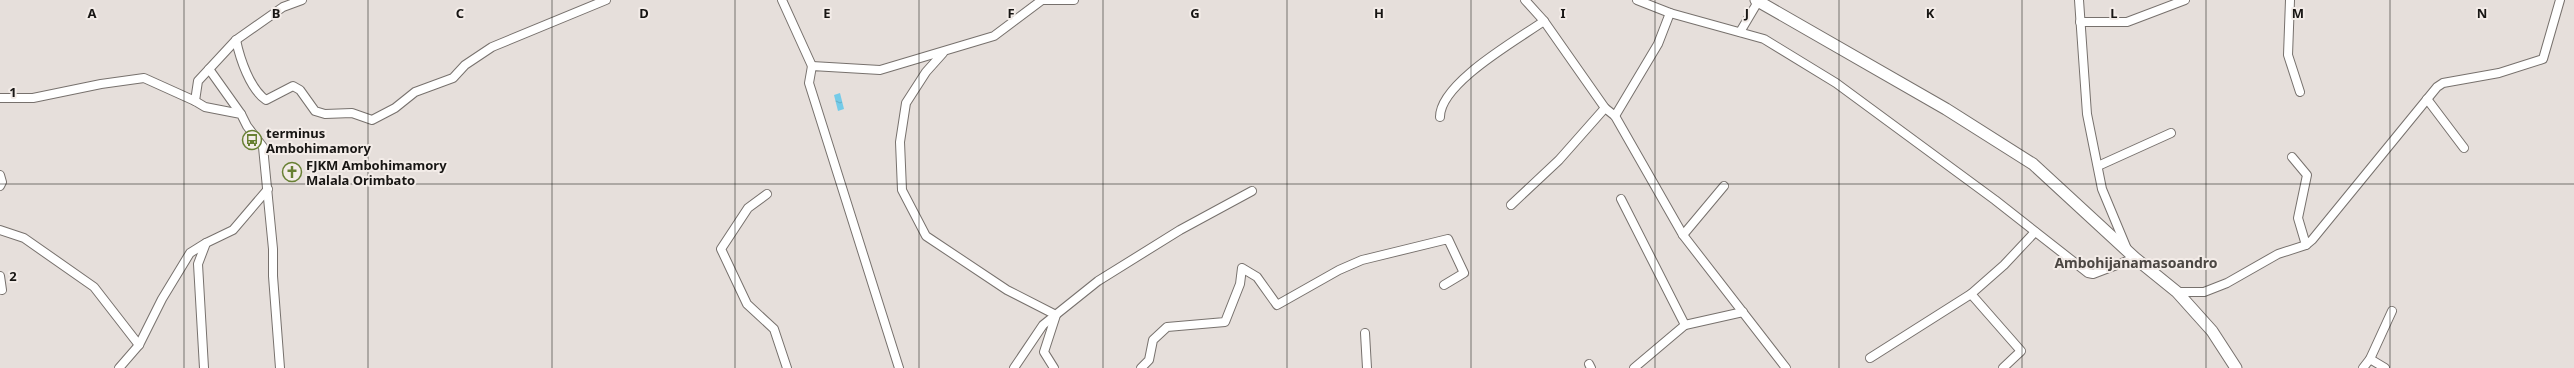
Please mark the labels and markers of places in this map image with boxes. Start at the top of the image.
place label: terminus Ambohimamory [266,124,371,157]
bus stop icon: terminus Ambohimamory [241,129,263,151]
place label: FJKM Ambohimamory Malala Orimbato [306,156,447,189]
church icon: FJKM Ambohimamory Malala Orimbato [281,161,303,183]

